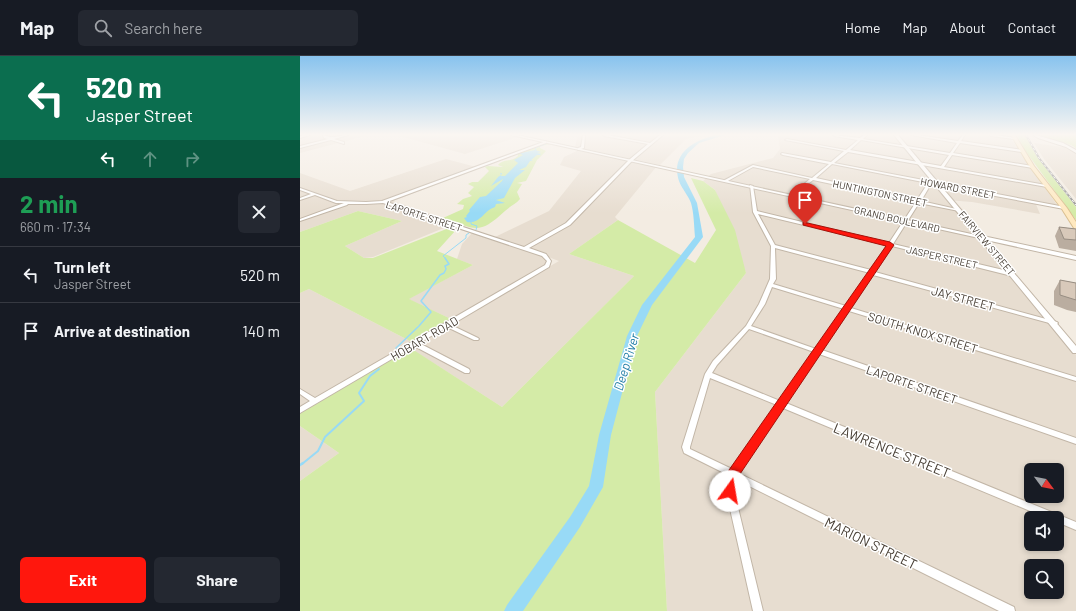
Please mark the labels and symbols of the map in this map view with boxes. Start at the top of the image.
street label: HOWARD STREET [919,175,997,201]
street label: HUNTINGTON STREET [832,177,929,209]
pin [788,183,822,224]
street label: LAPORTE STREET [384,198,464,234]
street label: GRAND BOULEVARD [853,203,941,235]
street label: FAIRVIEW STREET [957,208,1018,278]
street label: JASPER STREET [905,243,979,271]
street label: JAY STREET [930,283,996,313]
street label: SOUTH KNOX STREET [866,309,980,355]
street label: HOBART ROAD [388,313,460,363]
water label: Deep River [610,331,642,392]
street label: LAPORTE STREET [865,362,959,406]
street label: LAWRENCE STREET [831,419,953,481]
north arrow [1024,463,1064,503]
position arrow [709,470,751,512]
street label: MARION STREET [822,513,920,573]

